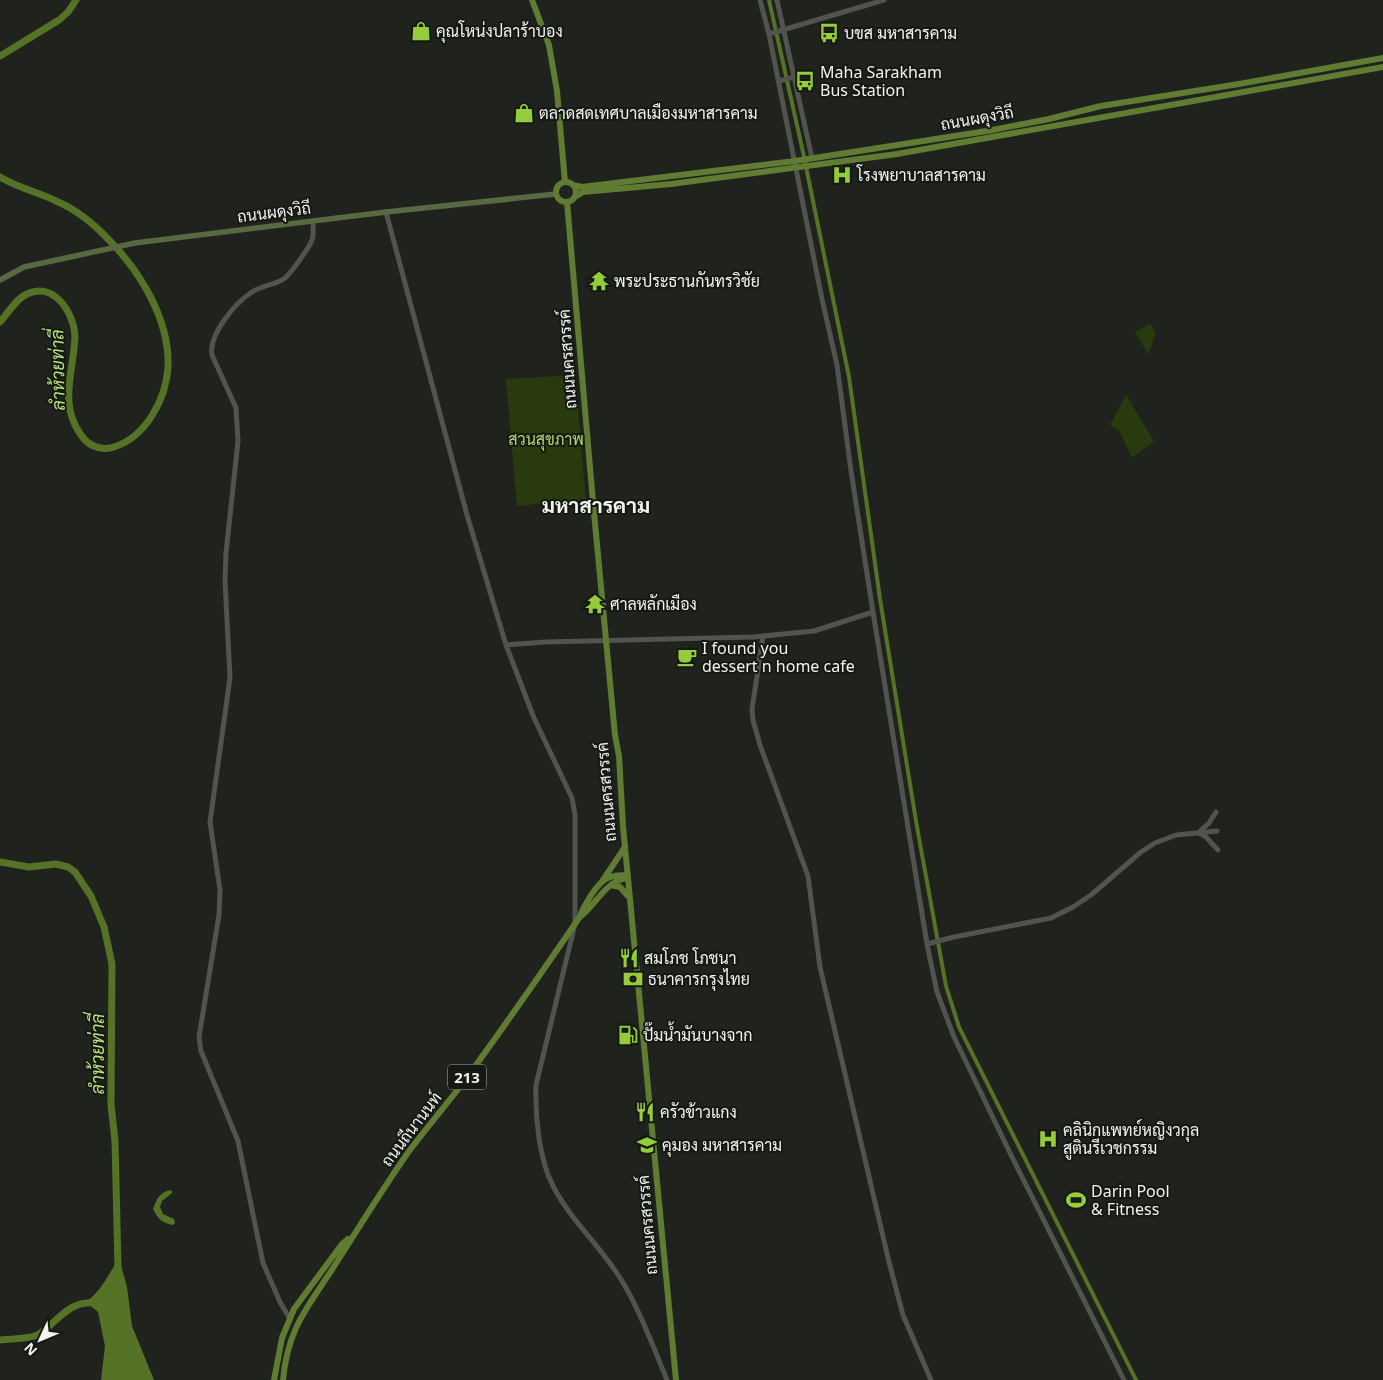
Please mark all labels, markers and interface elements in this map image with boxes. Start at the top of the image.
shop icon: คุณโหน่งปลาร้าบอง [410,20,432,42]
place label: คุณโหน่งปลาร้าบอง [436,20,563,43]
bus stop icon: บขส มหาสารคาม [818,22,840,44]
place label: บขส มหาสารคาม [844,22,957,44]
place label: Maha Sarakham Bus Station [820,61,942,101]
bus stop icon: Maha Sarakham Bus Station [794,70,816,92]
street label: ถนนผดุงวิถี [939,101,1015,136]
shop icon: ตลาดสดเทศบาลเมืองมหาสารคาม [513,102,535,124]
place label: ตลาดสดเทศบาลเมืองมหาสารคาม [539,102,758,124]
hospital icon: โรงพยาบาลสารคาม [831,164,853,186]
place label: โรงพยาบาลสารคาม [856,164,986,186]
street label: ถนนผดุงวิถี [236,197,312,228]
temple icon: พระประธานกันทรวิชัย [588,270,610,292]
place label: พระประธานกันทรวิชัย [614,270,760,292]
street label: ถนนนครสวรรค์ [552,308,581,410]
water label: ลำห้วยท่าลี่ [41,327,70,411]
park label: สวนสุขภาพ [508,428,584,451]
district label: มหาสารคาม [542,491,650,519]
temple icon: ศาลหลักเมือง [584,593,606,615]
place label: ศาลหลักเมือง [610,593,697,615]
place label: I found you dessert n home cafe [702,637,855,677]
cafe icon: I found you dessert n home cafe [676,646,698,668]
street label: ถนนนครสวรรค์ [590,741,621,843]
restaurant icon: สมโภช โภชนา [618,947,640,969]
place label: สมโภช โภชนา [644,947,736,969]
bank icon: ธนาคารกรุงไทย [622,968,644,990]
place label: ธนาคารกรุงไทย [648,968,750,991]
water label: ลำห้วยท่าลี่ [82,1012,109,1095]
place label: ปั๊มน้ำมันบางจาก [643,1021,753,1046]
fuel station icon: ปั๊มน้ำมันบางจาก [617,1024,639,1046]
road number: 213 [448,1064,486,1090]
street label: ถนนถีนานนท์ [375,1087,446,1171]
restaurant icon: ครัวข้าวแกง [634,1101,656,1123]
place label: ครัวข้าวแกง [660,1101,737,1123]
place label: คลินิกแพทย์หญิงวกุล สูตินรีเวชกรรม [1063,1118,1199,1160]
hospital icon: คลินิกแพทย์หญิงวกุล สูตินรีเวชกรรม [1037,1128,1059,1150]
school or university icon: คุมอง มหาสารคาม [636,1134,658,1156]
place label: คุมอง มหาสารคาม [662,1134,782,1157]
street label: ถนนนครสวรรค์ [631,1174,662,1276]
place label: Darin Pool & Fitness [1091,1180,1170,1220]
sports icon: Darin Pool & Fitness [1065,1189,1087,1211]
north arrow [15,1315,65,1365]
text: N [19,1339,41,1360]

